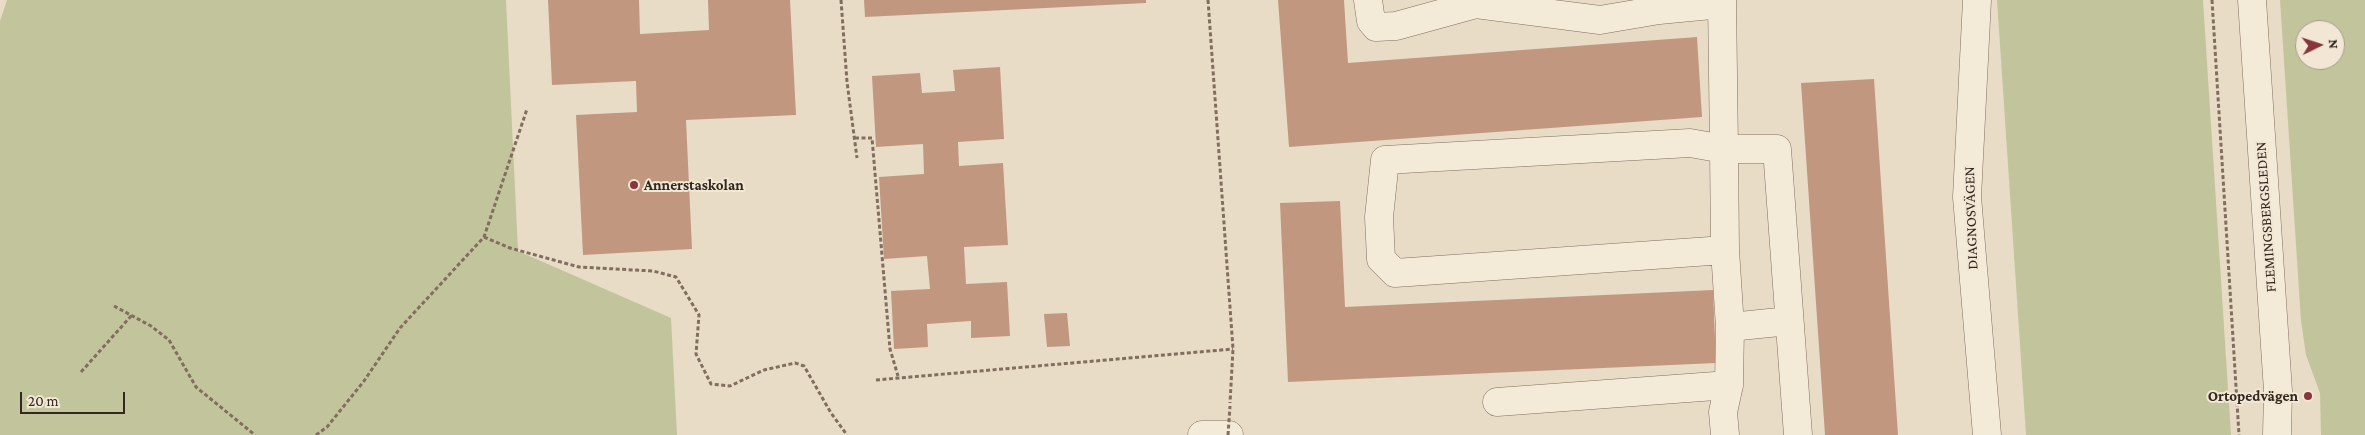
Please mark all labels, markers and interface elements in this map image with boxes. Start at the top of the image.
north arrow [2295,20,2345,70]
text: N [2326,39,2342,49]
street label: FLEMINGSBERGSLEDEN [2252,141,2280,293]
street label: DIAGNOSVÄGEN [1960,166,1982,270]
place label: Annerstaskolan [644,176,744,194]
marker: Annerstaskolan [628,179,640,191]
scale bar [22,382,128,414]
place label: Ortopedvägen [2208,387,2298,405]
marker: Ortopedvägen [2302,390,2314,402]
text: 20 m [28,393,59,409]

